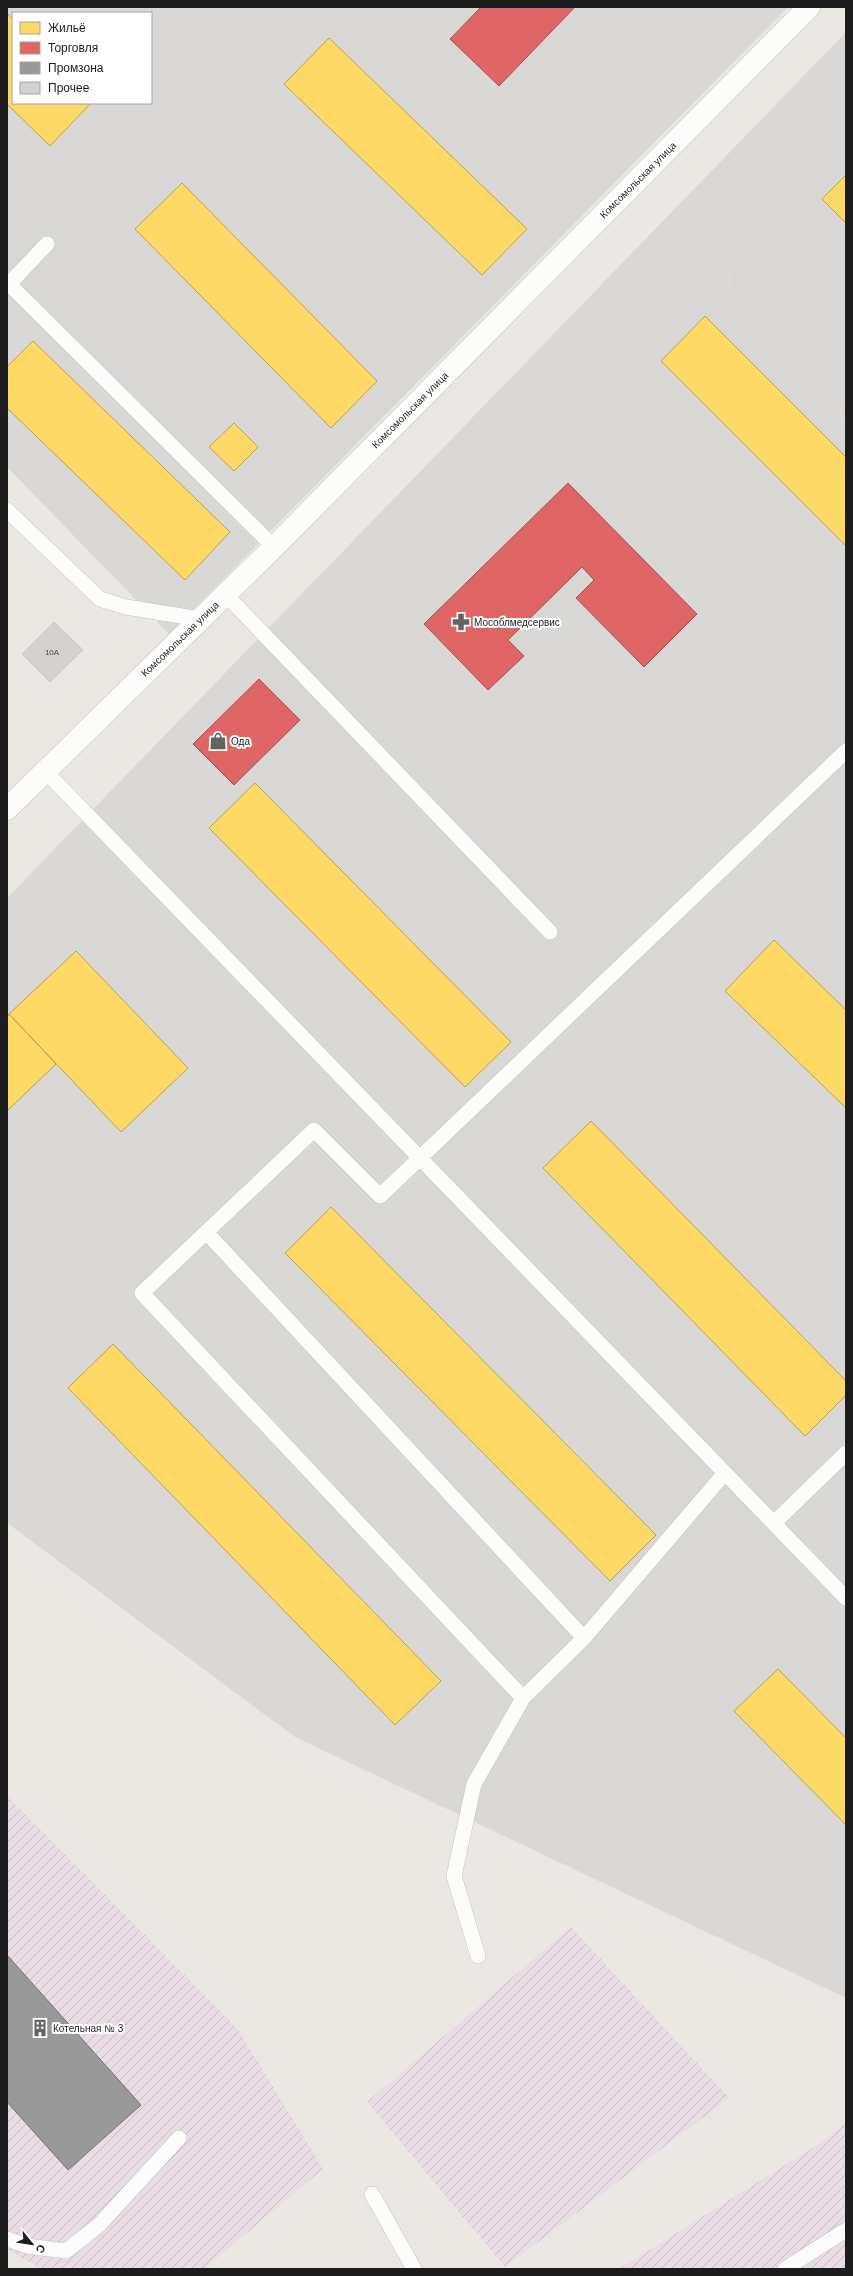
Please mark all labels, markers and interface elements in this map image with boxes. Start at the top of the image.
legend [12,12,152,104]
text: Жильё [48,21,86,35]
text: Торговля [48,41,98,55]
text: Промзона [48,61,104,75]
text: Прочее [48,81,90,95]
street label: Комсомольская улица [598,139,679,220]
street label: Комсомольская улица [370,369,451,450]
street label: Комсомольская улица [139,599,221,679]
pharmacy icon: Мособлмедсервис [451,612,471,632]
place label: Мособлмедсервис [474,617,560,628]
house number: 10А [45,648,60,657]
shop icon: Ода [208,731,228,751]
place label: Ода [231,736,250,747]
building icon: Котельная № 3 [30,2018,50,2038]
place label: Котельная № 3 [53,2023,124,2034]
north arrow [12,2224,52,2264]
text: С [33,2243,48,2255]

